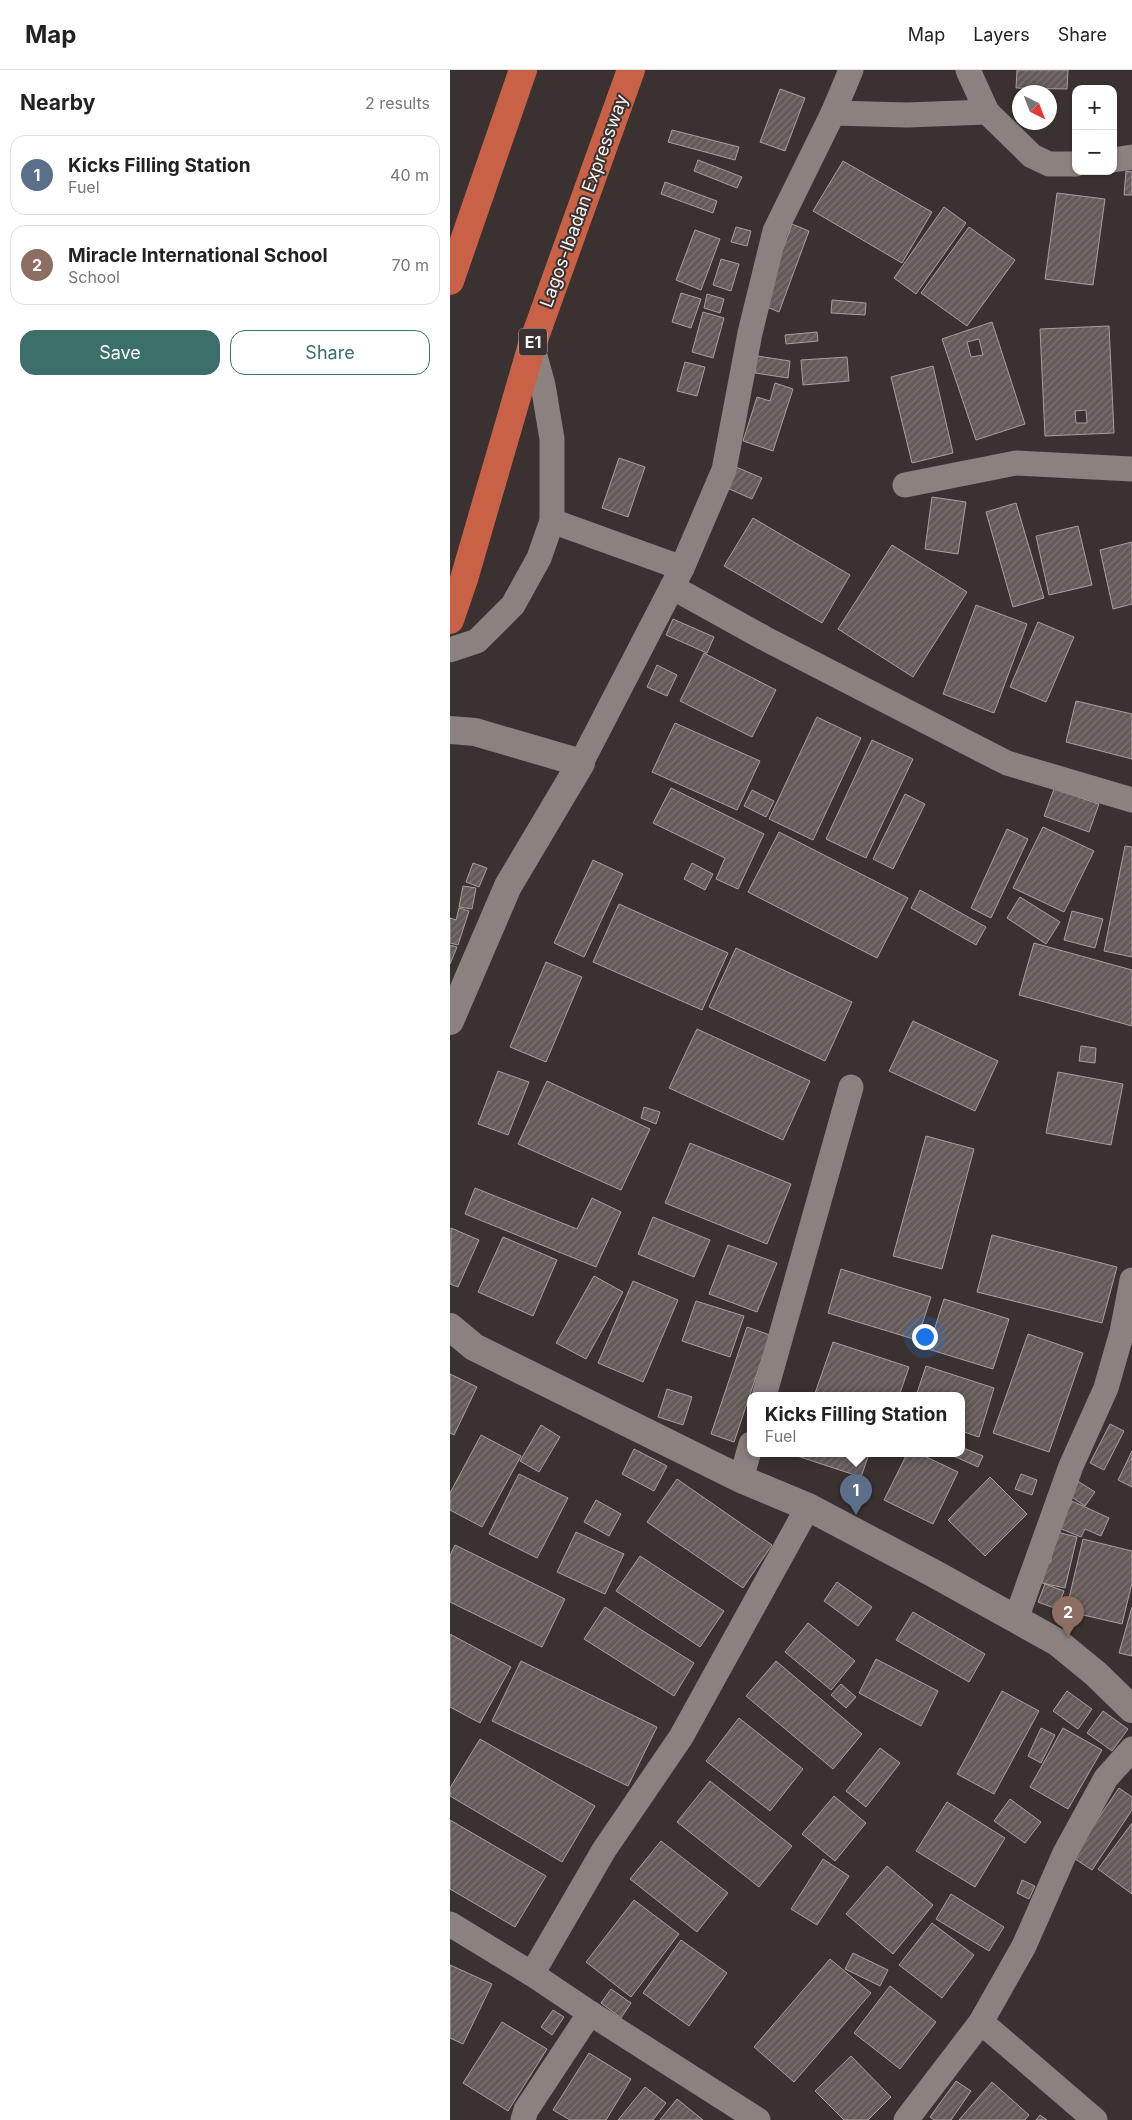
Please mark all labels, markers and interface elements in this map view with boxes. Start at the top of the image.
text: Map [25,20,76,49]
text: Map [908,24,945,45]
text: Layers [973,24,1030,45]
text: Share [1058,24,1107,45]
north arrow [1012,85,1057,130]
map controls [1072,85,1117,175]
button: + [1072,85,1117,130]
text: Nearby [20,90,95,115]
street label: Lagos-Ibadan Expressway [535,91,632,310]
text: 2 results [365,93,430,113]
button: − [1072,130,1117,175]
text: Kicks Filling Station [68,154,251,177]
text: 1 [34,165,40,185]
text: 40 m [390,165,429,185]
text: Fuel [68,177,100,197]
text: Miracle International School [68,244,328,267]
text: 2 [32,255,42,275]
text: 70 m [392,255,429,275]
text: School [68,267,120,287]
road number: E1 [519,328,547,356]
button: Save [20,330,220,375]
button: Share [230,330,430,375]
your location [912,1324,938,1350]
popup [747,1392,965,1457]
text: Kicks Filling Station [765,1403,947,1426]
text: Fuel [765,1426,796,1446]
pin: 1 [840,1474,872,1515]
pin: 2 [1052,1596,1084,1637]

